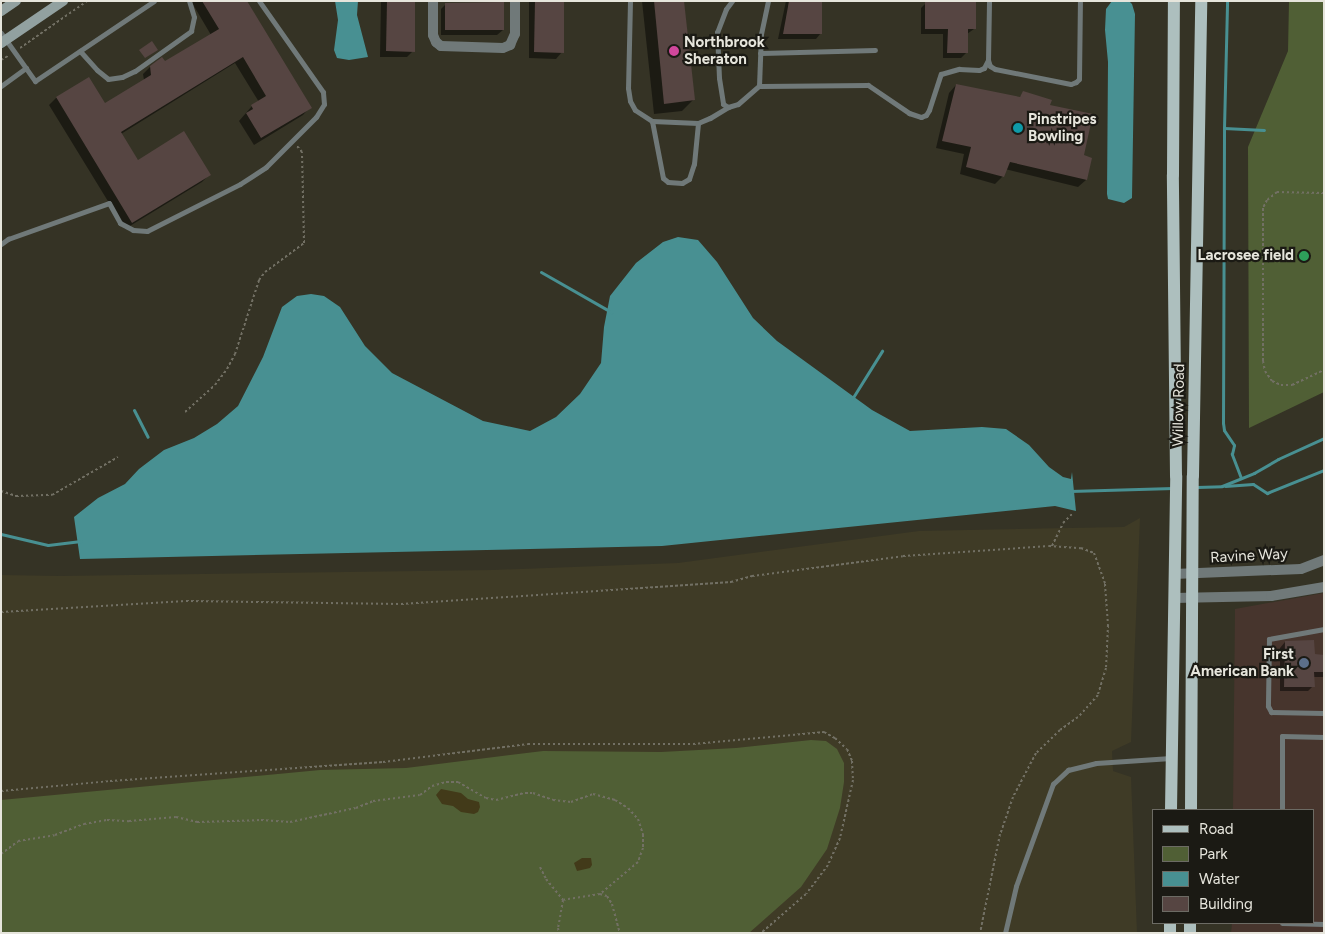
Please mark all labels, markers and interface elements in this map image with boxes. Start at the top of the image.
place label: Northbrook Sheraton [684,33,765,68]
marker: Northbrook Sheraton [668,45,680,57]
place label: Pinstripes Bowling [1028,110,1096,145]
marker: Pinstripes Bowling [1012,122,1024,134]
place label: Lacrosee field [1197,247,1294,265]
marker: Lacrosee field [1298,250,1310,262]
street label: Willow Road [1169,363,1189,447]
street label: Ravine Way [1210,545,1288,567]
place label: First American Bank [1190,645,1294,680]
marker: First American Bank [1298,657,1310,669]
legend [1152,809,1315,924]
text: Road [1199,820,1234,838]
text: Park [1199,845,1228,863]
text: Water [1199,870,1239,888]
text: Building [1199,895,1253,913]

